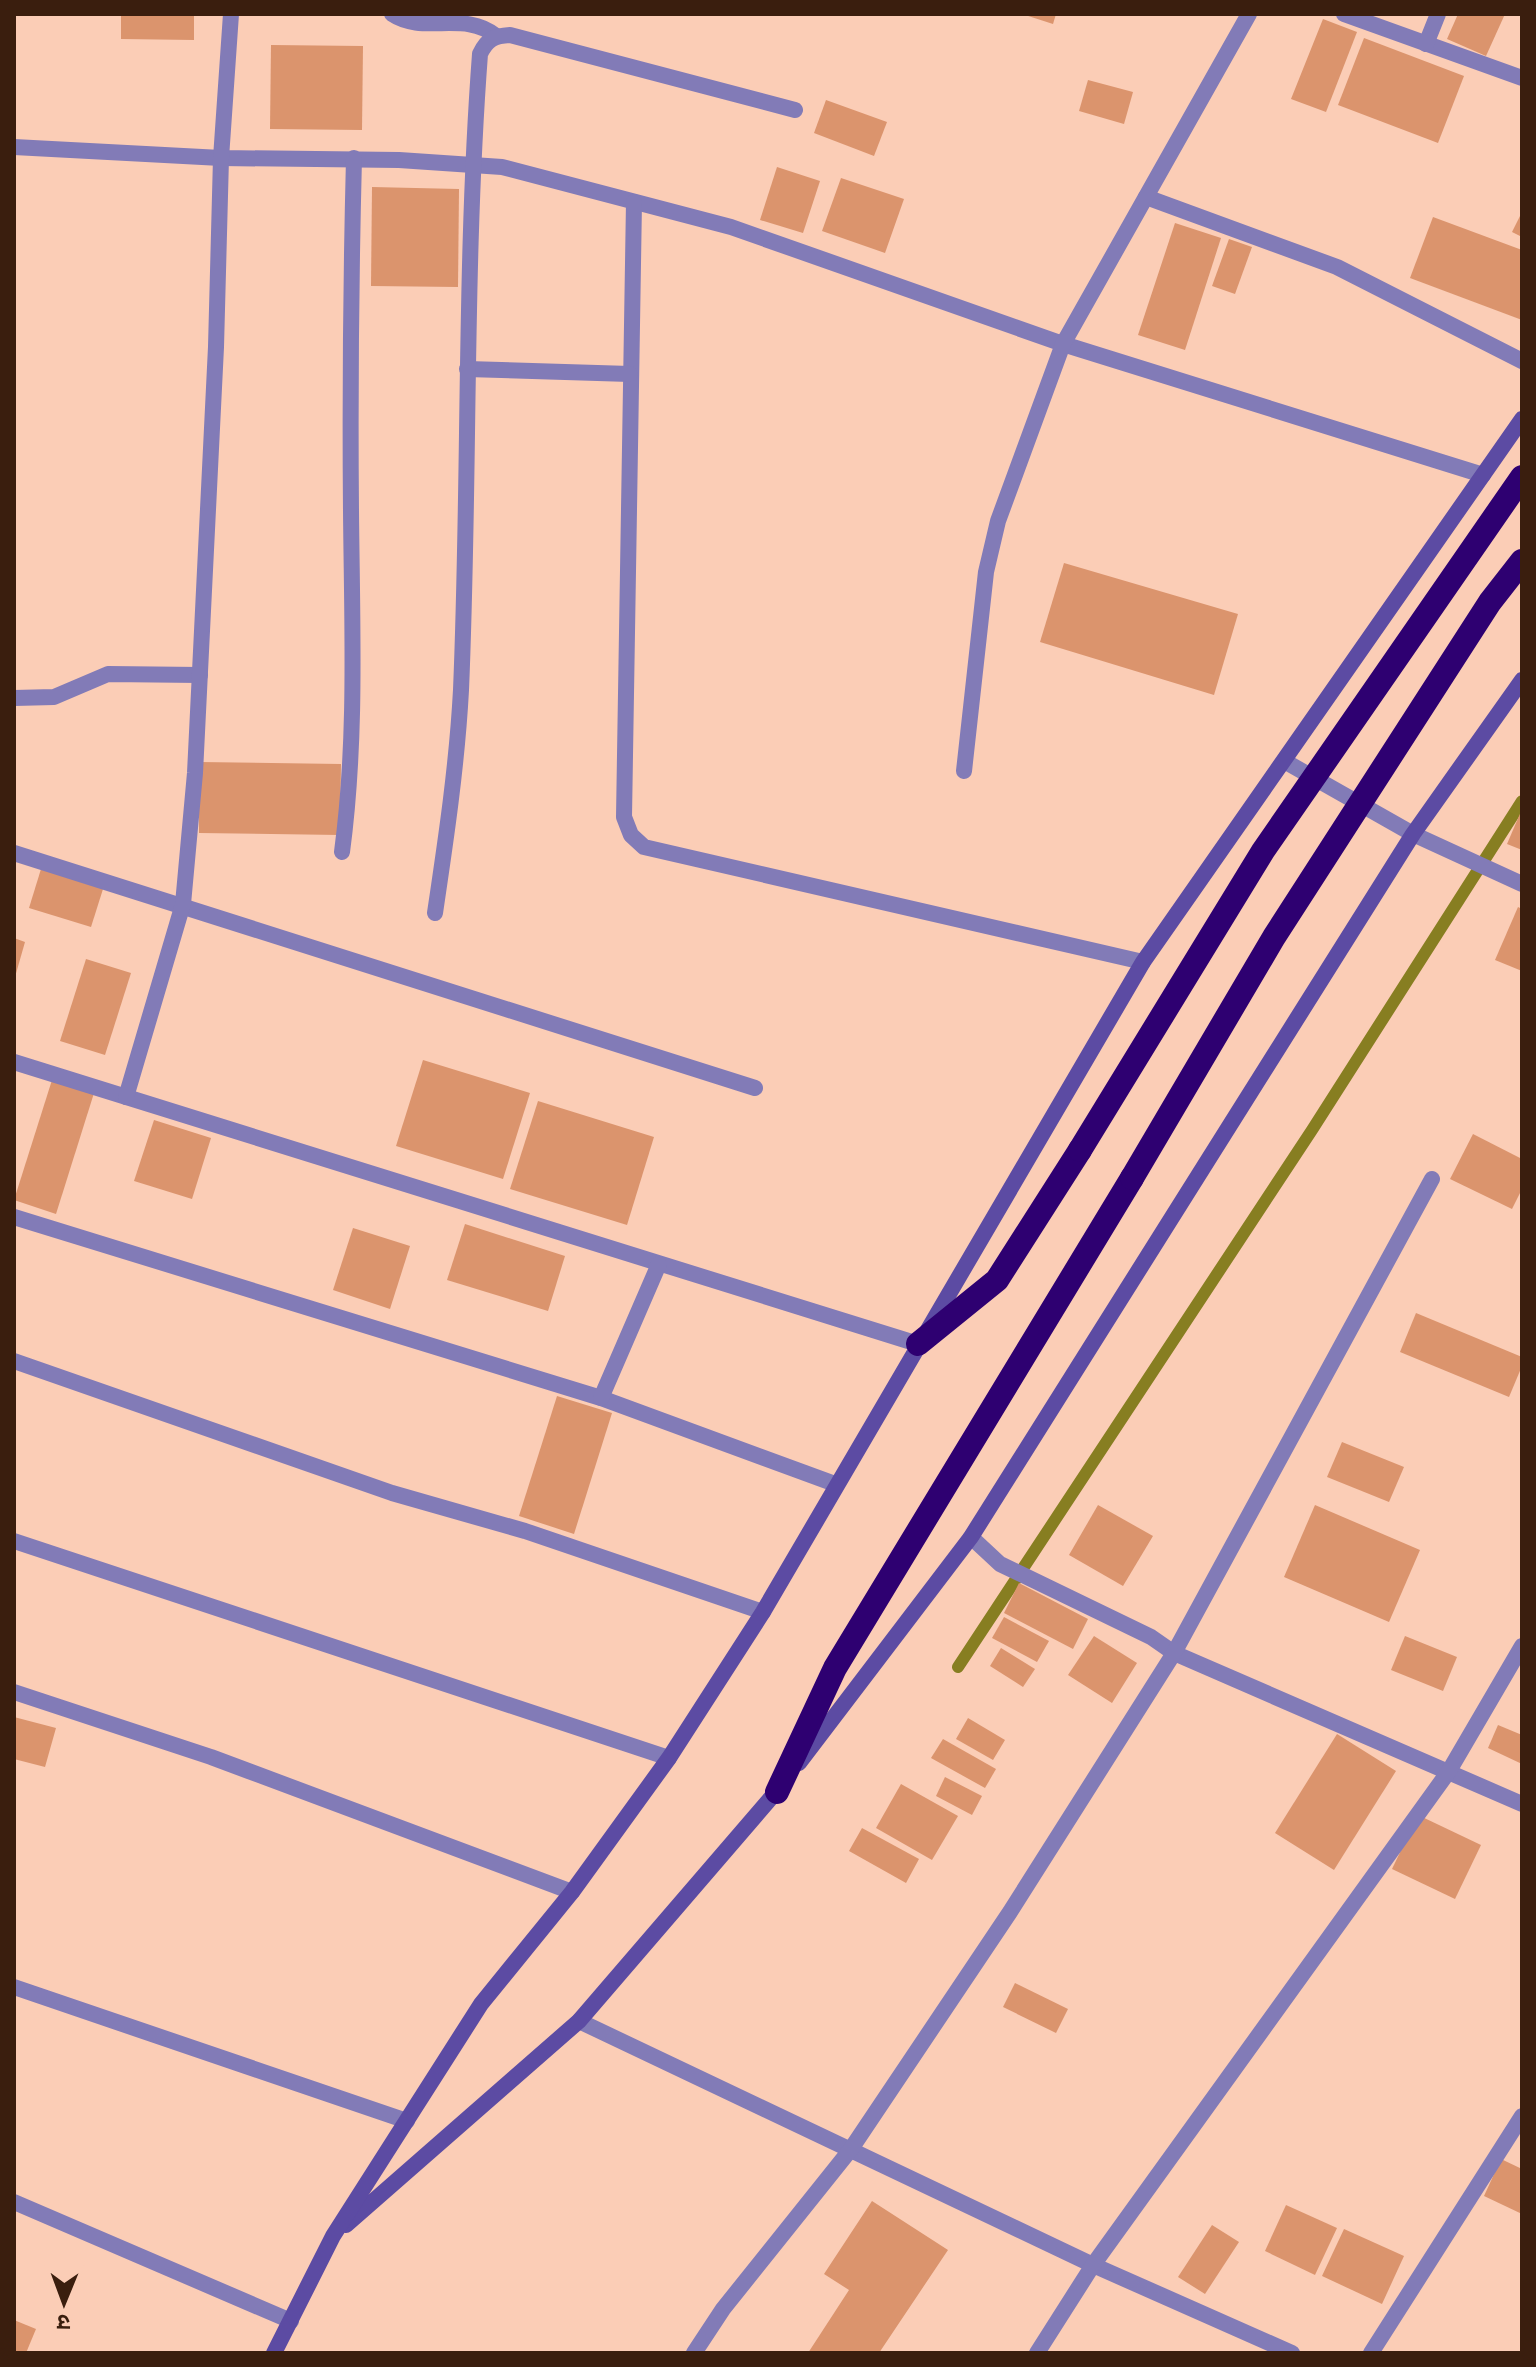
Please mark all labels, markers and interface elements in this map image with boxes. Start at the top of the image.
north arrow [24,2263,104,2343]
text: उ [56,2311,70,2336]

